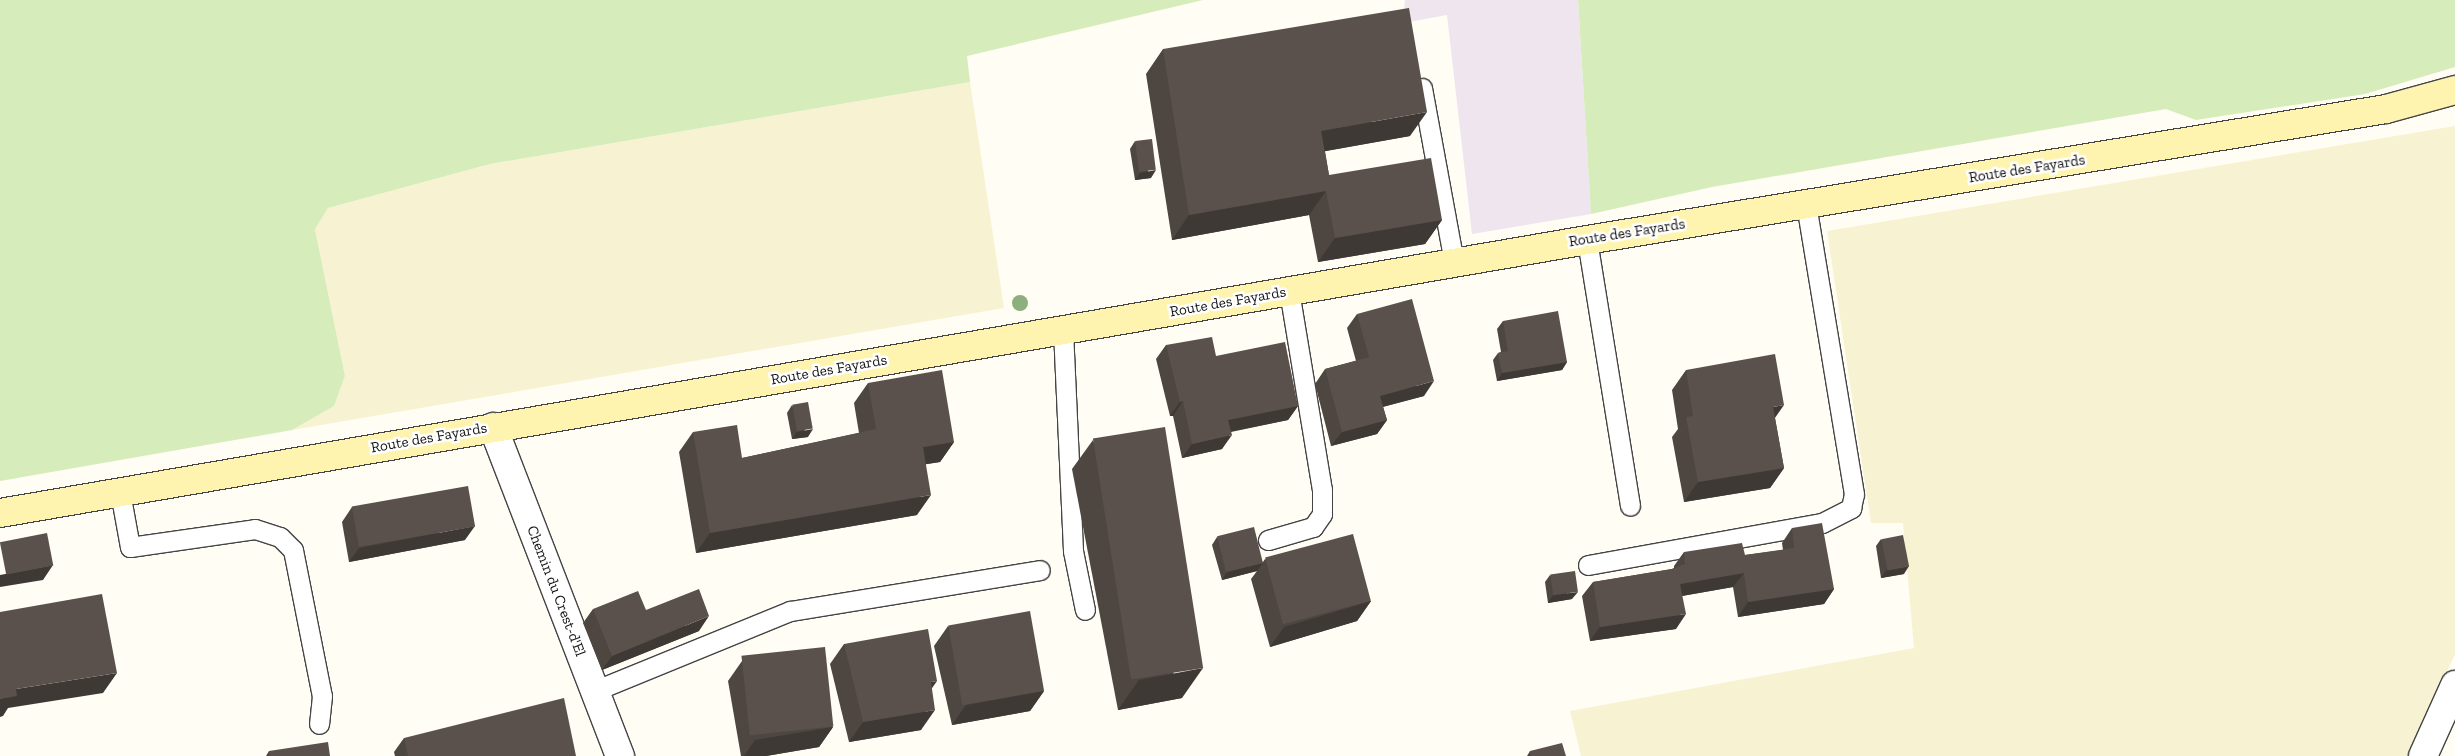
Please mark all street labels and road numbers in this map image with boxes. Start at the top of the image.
street label: Route des Fayards [1968,151,2086,187]
street label: Route des Fayards [1568,215,1686,251]
street label: Route des Fayards [1169,283,1287,321]
street label: Route des Fayards [770,351,888,389]
street label: Route des Fayards [370,419,488,457]
street label: Chemin du Crest-d'El [523,523,589,659]

